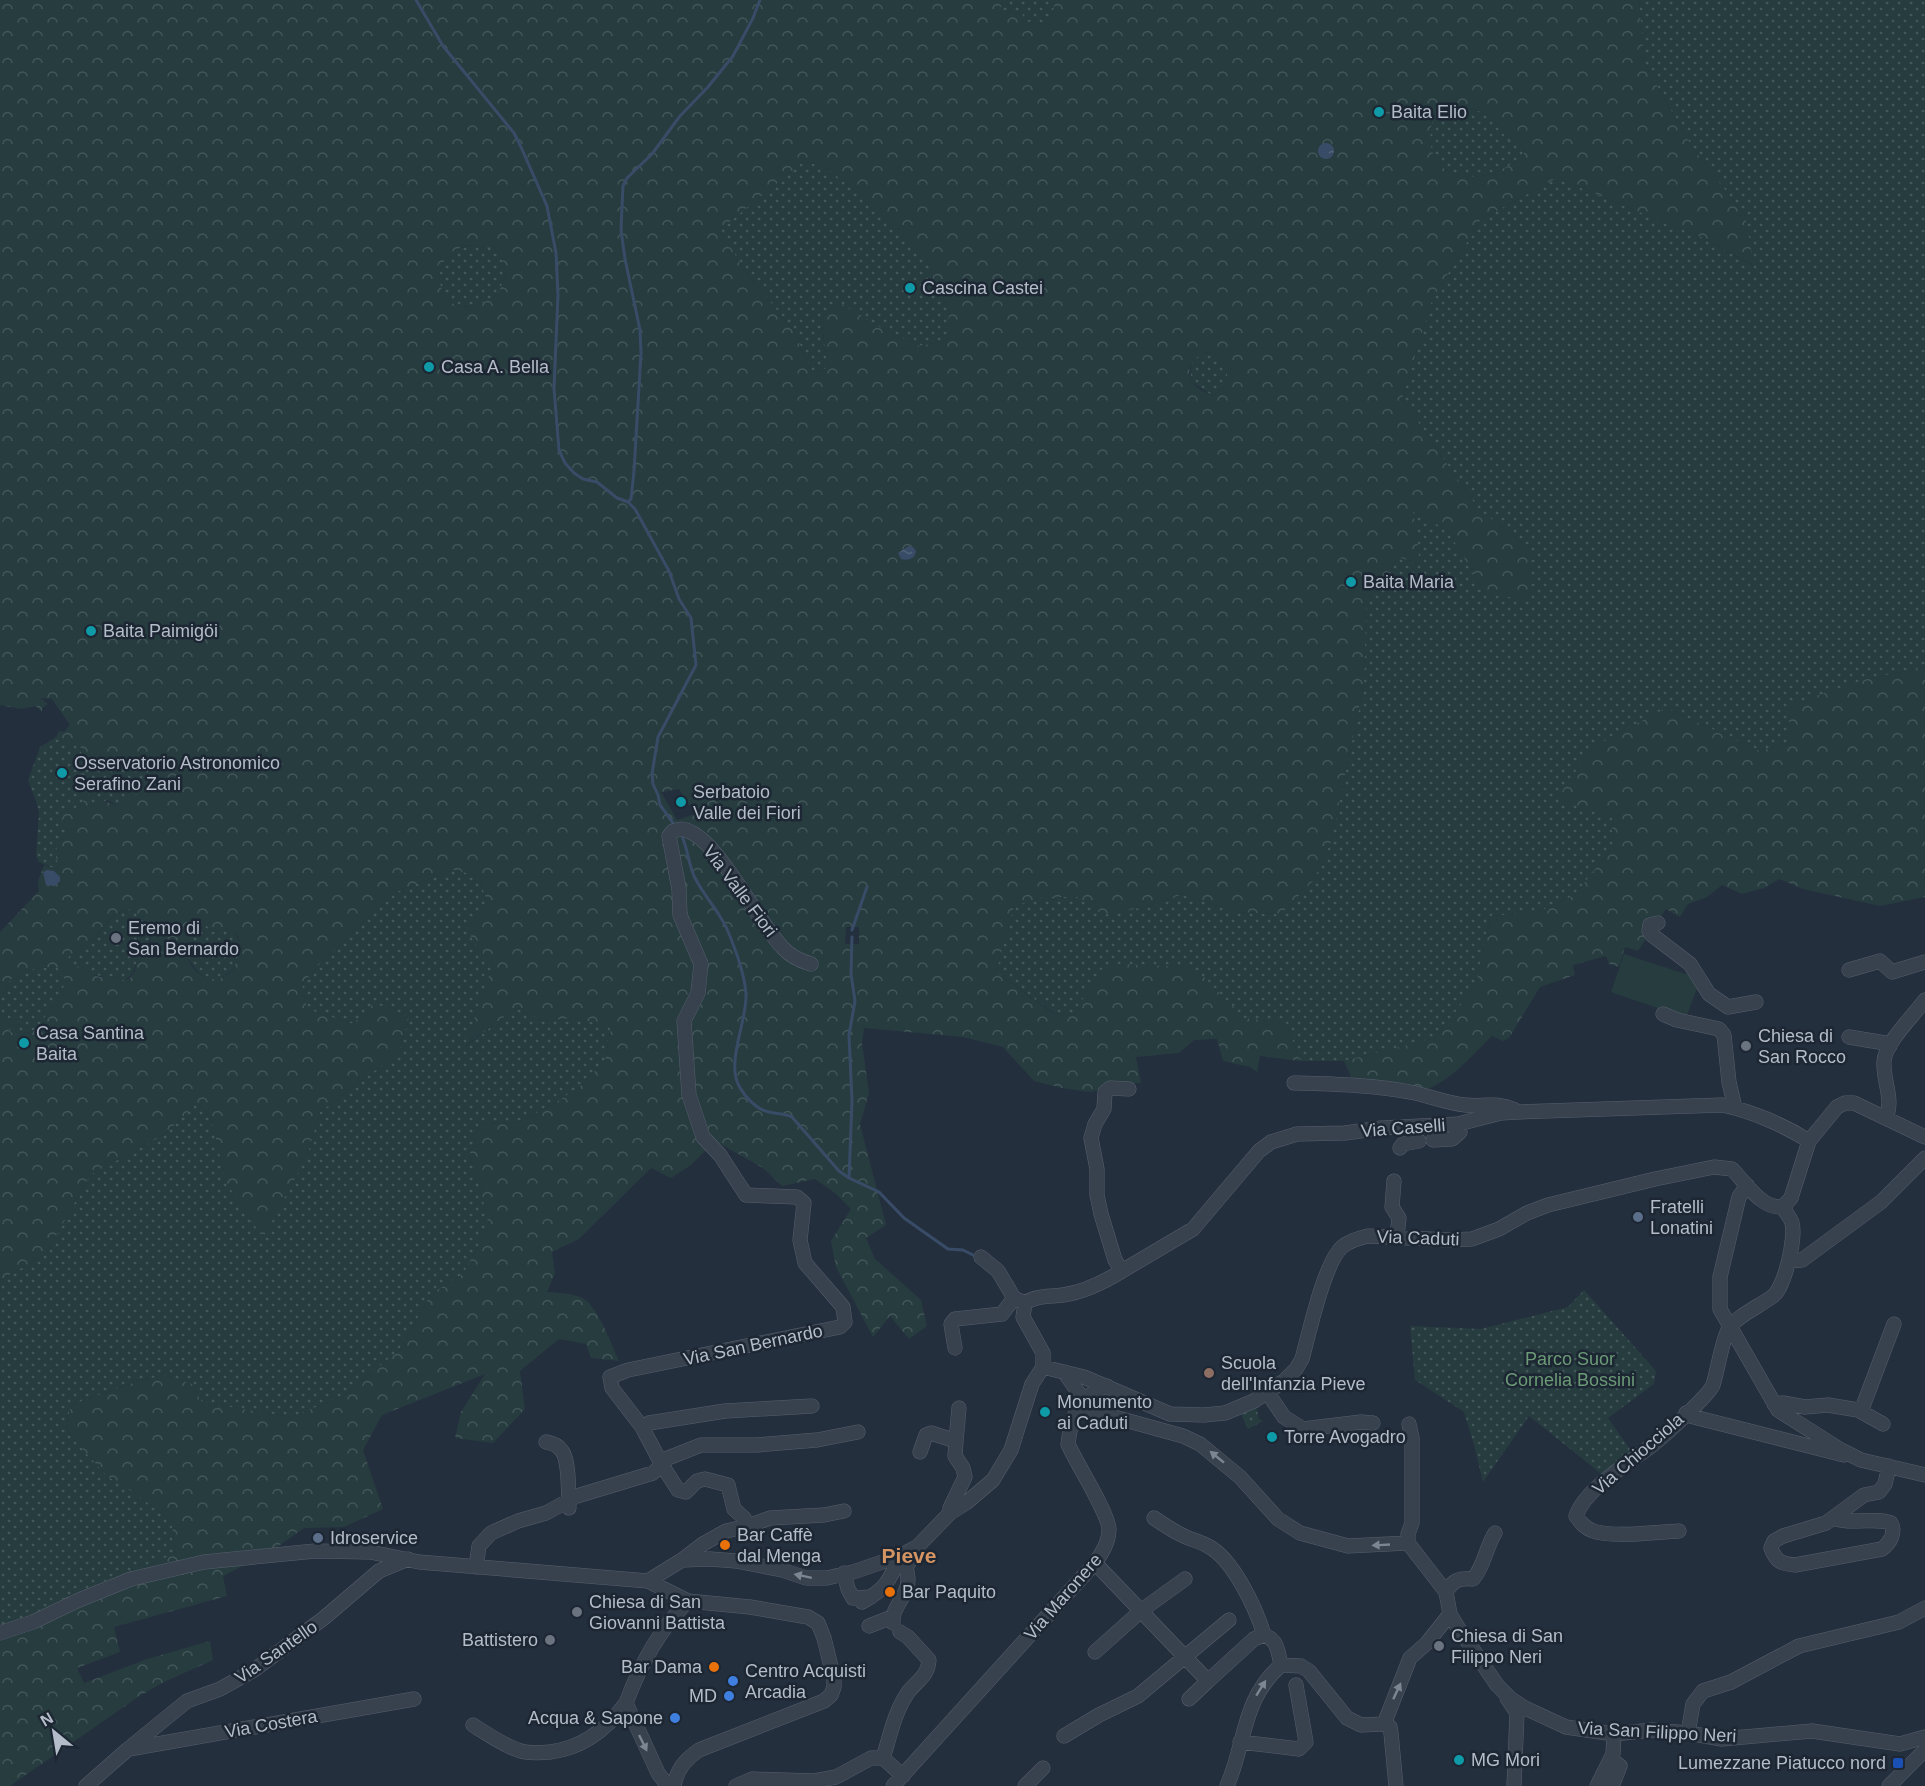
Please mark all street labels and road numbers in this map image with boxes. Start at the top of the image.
street label: Via Valle Fiori [699,841,781,941]
street label: Via Caselli [1360,1115,1446,1141]
street label: Via Caduti [1376,1227,1460,1249]
street label: Via San Bernardo [682,1320,824,1370]
street label: Via Chiocciola [1589,1408,1688,1499]
street label: Via Maronere [1020,1550,1106,1644]
street label: Via Santello [231,1616,321,1688]
street label: Via Costera [223,1706,320,1742]
street label: Via San Filippo Neri [1577,1718,1737,1746]

